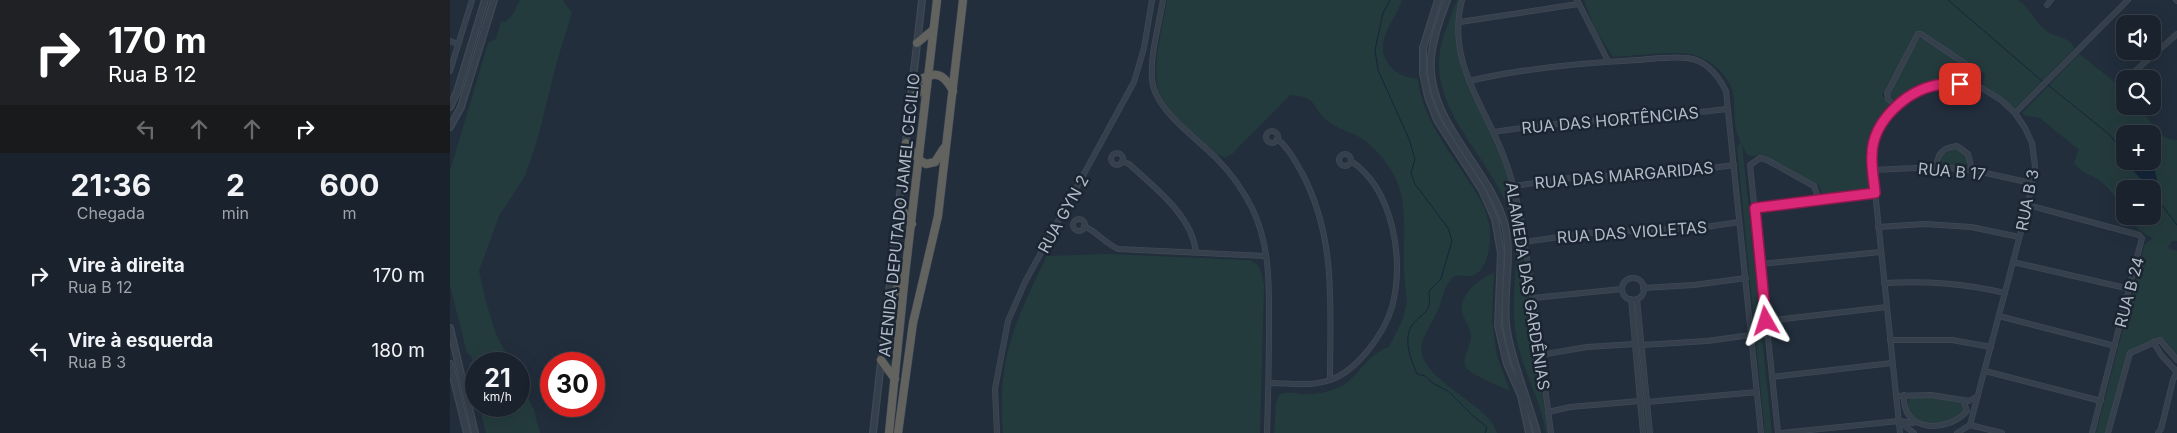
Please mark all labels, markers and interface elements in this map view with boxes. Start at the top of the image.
map controls [2116,15,2161,225]
button: sound [2116,15,2161,60]
text: 170 m [108,19,207,61]
icon: right [25,20,90,85]
text: Rua B 12 [108,61,197,87]
pin [1939,63,1981,105]
icon: arrive [1946,70,1974,98]
button: search [2116,70,2161,115]
street label: AVENIDA DEPUTADO JAMEL CECILIO [874,72,924,358]
street label: RUA DAS HORTÊNCIAS [1520,102,1700,138]
icon: left [132,115,160,143]
icon: ahead [185,115,213,143]
icon: ahead [238,115,266,143]
icon: right [291,115,319,143]
button: + [2116,125,2161,170]
street label: RUA DAS MARGARIDAS [1534,157,1714,193]
street label: RUA B 17 [1917,158,1987,184]
text: 21:36 [71,167,151,203]
text: 2 [226,167,245,203]
text: 600 [320,167,380,203]
street label: RUA B 3 [2011,168,2043,232]
street label: RUA GYN 2 [1033,171,1093,257]
button: − [2116,180,2161,225]
street label: ALAMEDA DAS GARDÊNIAS [1502,181,1554,391]
text: Chegada [77,203,145,223]
text: min [222,203,249,223]
text: m [343,203,357,223]
street label: RUA DAS VIOLETAS [1556,217,1708,247]
text: Vire à direita [68,254,185,277]
street label: RUA B 24 [2110,255,2148,329]
icon: right [25,262,53,290]
text: 170 m [373,264,425,287]
text: Rua B 12 [68,277,132,297]
position arrow [1739,294,1791,346]
text: Vire à esquerda [68,329,213,352]
icon: left [25,337,53,365]
text: 180 m [372,339,425,362]
text: Rua B 3 [68,352,126,372]
speed limit sign: 30 [540,352,605,417]
text: 21 [484,363,511,393]
text: km/h [483,389,512,404]

